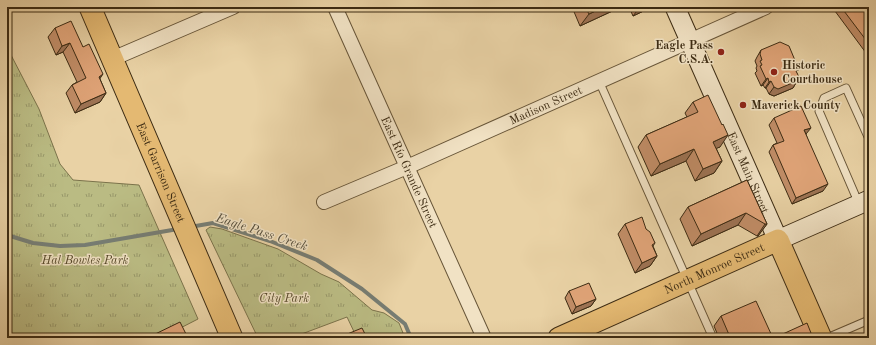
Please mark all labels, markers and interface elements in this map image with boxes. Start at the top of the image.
place label: Eagle Pass C.S.A. [655,40,713,66]
marker: Eagle Pass C.S.A. [716,47,726,57]
place label: Historic Courthouse [782,60,843,86]
marker: Historic Courthouse [769,67,779,77]
street label: Madison Street [508,85,584,128]
marker: Maverick County [738,100,748,110]
place label: Maverick County [751,100,841,112]
street label: East Río Grande Street [378,115,439,230]
street label: East Garrison Street [133,121,187,225]
street label: East Main Street [724,130,771,216]
water label: Eagle Pass Creek [213,211,309,253]
street label: North Monroe Street [663,242,766,297]
park label: Hal Bowles Park [41,255,129,267]
park label: City Park [259,293,309,305]

